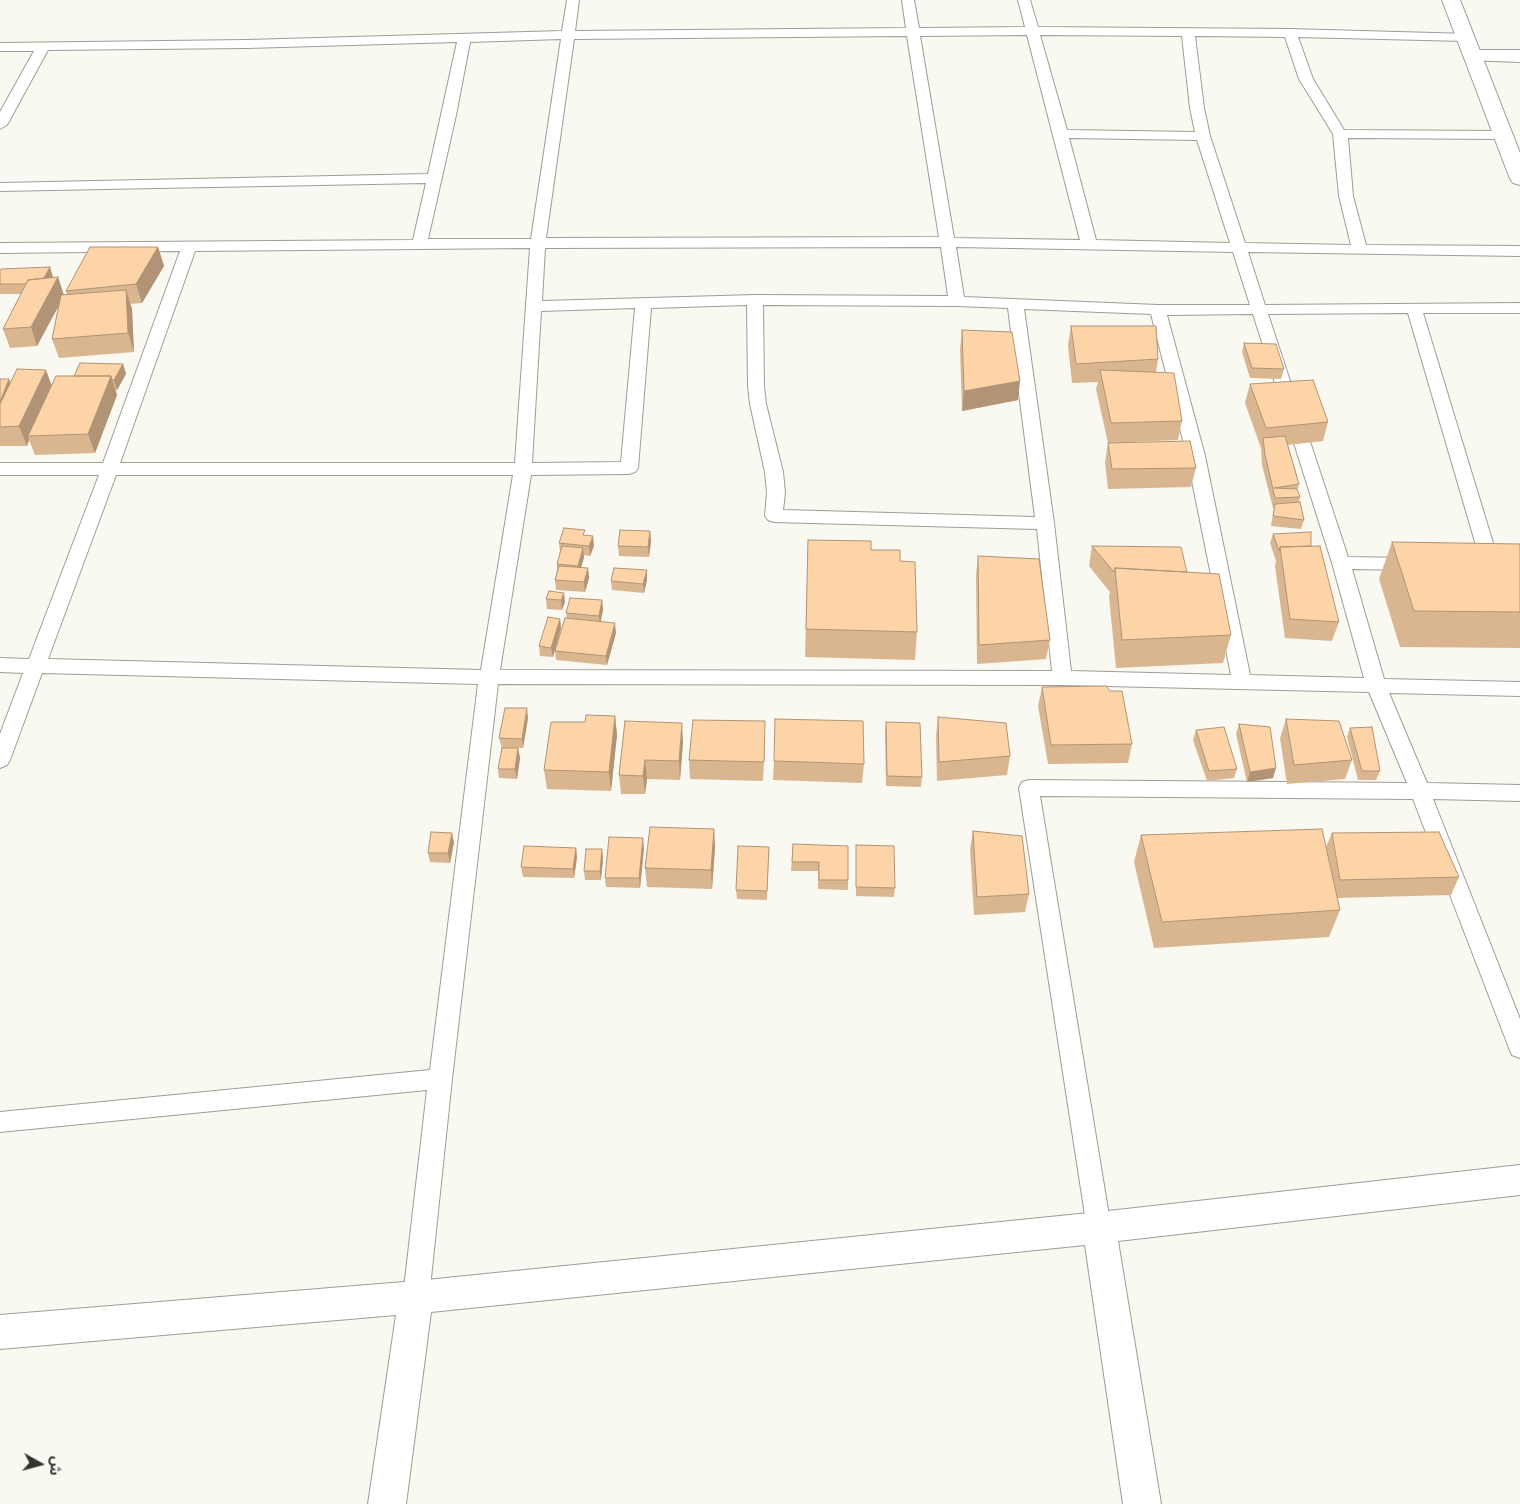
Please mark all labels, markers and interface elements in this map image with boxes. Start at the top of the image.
north arrow [15,1439,65,1489]
text: ش [46,1455,65,1476]

